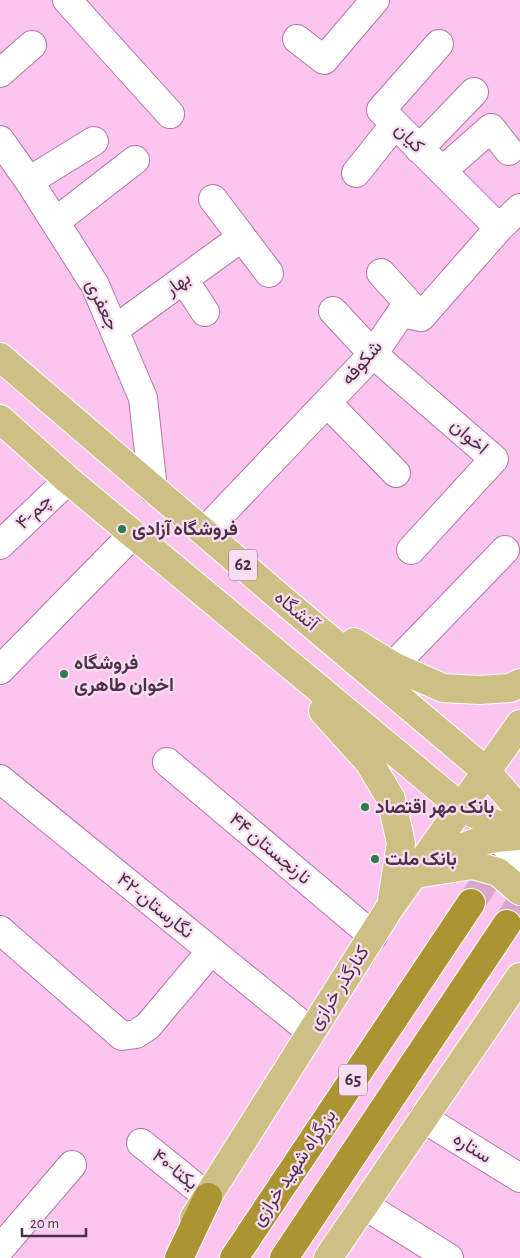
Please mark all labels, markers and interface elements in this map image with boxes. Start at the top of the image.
street label: کیان [390,120,427,157]
street label: بهار [161,269,195,301]
street label: جعفری [81,277,122,334]
street label: شکوفه [338,337,387,389]
street label: اخوان [446,416,491,459]
street label: ۴-چم [12,491,58,535]
place label: فروشگاه آزادی [132,519,238,541]
marker: فروشگاه آزادی [116,523,128,535]
road number: 62 [229,550,257,580]
street label: آتشگاه [271,587,323,635]
place label: فروشگاه اخوان طاهری [74,653,174,697]
marker: فروشگاه اخوان طاهری [58,668,70,680]
place label: بانک مهر اقتصاد [375,798,494,819]
marker: بانک مهر اقتصاد [359,801,371,813]
street label: ۴۴ نارنجستان [225,810,314,889]
place label: بانک ملت [385,850,457,870]
marker: بانک ملت [369,853,381,865]
street label: ۴۲-نگارستان [113,869,197,943]
street label: کنارگذر خرازی [304,942,374,1034]
road number: 65 [339,1064,367,1096]
street label: بزرگراه شهید خرازی [247,1106,341,1230]
street label: ستاره [449,1129,494,1168]
street label: ۴۰-یکتا [148,1146,201,1195]
scale bar [22,1206,86,1238]
text: 20 m [30,1216,59,1231]

